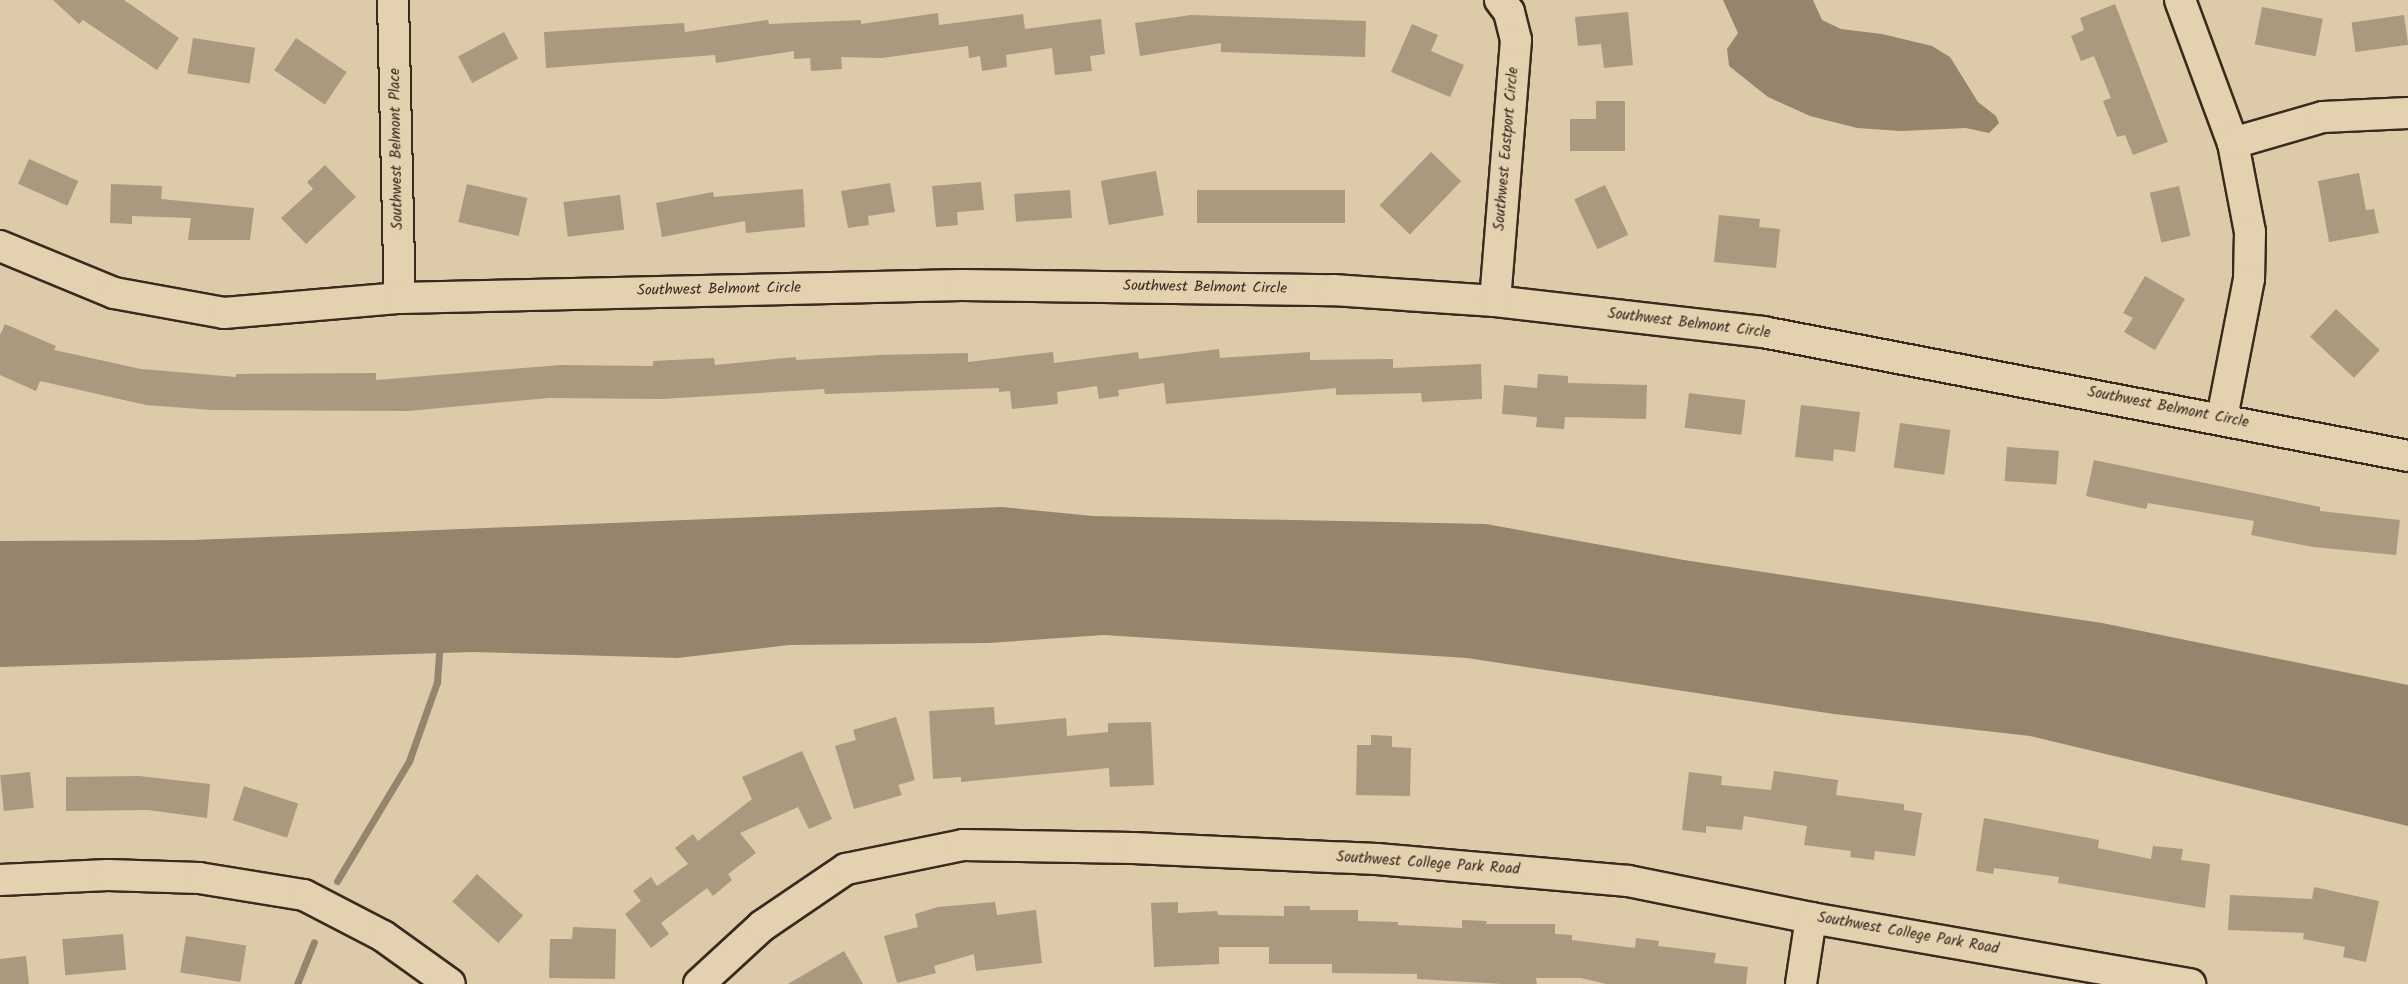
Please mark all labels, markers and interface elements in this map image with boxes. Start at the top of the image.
street label: Southwest Eastport Circle [1491,66,1523,232]
street label: Southwest Belmont Place [387,68,407,230]
street label: Southwest Belmont Circle [1123,278,1287,298]
street label: Southwest Belmont Circle [637,280,801,300]
street label: Southwest Belmont Circle [1607,305,1771,343]
street label: Southwest Belmont Circle [2086,384,2250,432]
street label: Southwest College Park Road [1336,849,1520,879]
street label: Southwest College Park Road [1816,909,2000,959]

